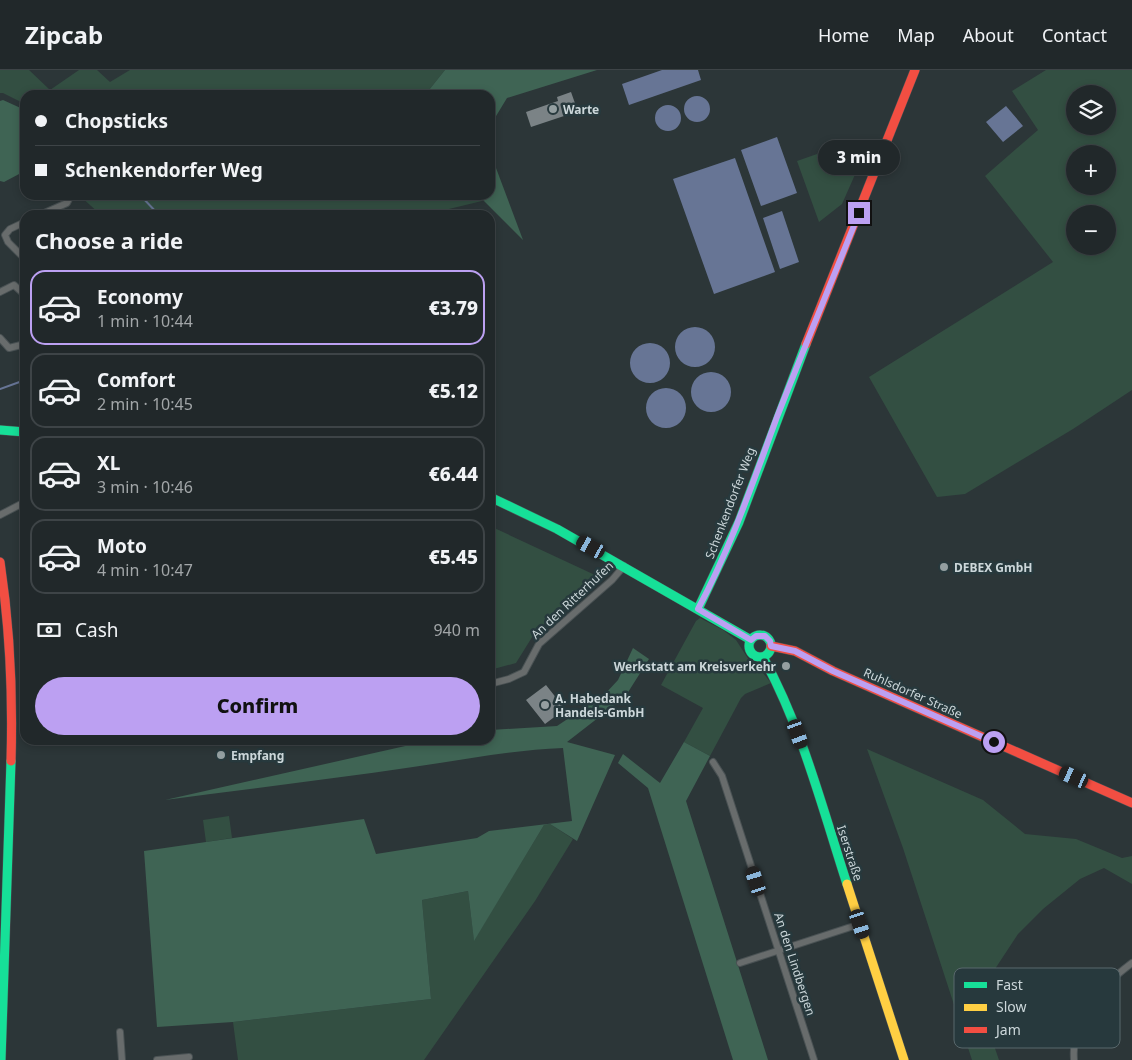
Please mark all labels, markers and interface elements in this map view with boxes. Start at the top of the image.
text: Zipcab [25,18,103,51]
text: Home [818,23,869,47]
text: Map [897,23,935,47]
text: About [963,23,1014,47]
text: Contact [1042,23,1107,47]
map controls [1066,85,1116,255]
button: layers [1066,85,1116,135]
place label: Warte [563,101,599,118]
marker: Warte [547,103,559,115]
text: Chopsticks [65,108,168,134]
callout: 3 min [818,140,900,176]
button: + [1066,145,1116,195]
text: 3 min [837,146,881,168]
text: Schenkendorfer Weg [65,157,263,183]
route end [848,202,870,224]
button: − [1066,205,1116,255]
text: Choose a ride [35,225,183,255]
text: Economy [97,284,183,310]
icon: car [37,285,82,330]
text: €3.79 [429,295,478,321]
text: 1 min · 10:44 [97,310,193,332]
text: Comfort [97,367,176,393]
icon: car [37,368,82,413]
text: €5.12 [429,378,478,404]
text: 2 min · 10:45 [97,393,193,415]
street label: Schenkendorfer Weg [701,445,759,561]
text: XL [97,450,120,476]
icon: car [37,451,82,496]
text: €6.44 [429,461,478,487]
text: 3 min · 10:46 [97,476,193,498]
text: Moto [97,533,147,559]
car [574,533,607,561]
icon: car [37,534,82,579]
text: €5.45 [429,544,478,570]
street label: An den Ritterhufen [527,557,617,643]
text: 4 min · 10:47 [97,559,193,581]
place label: DEBEX GmbH [954,559,1033,576]
marker: DEBEX GmbH [938,561,950,573]
icon: cash [35,616,63,644]
text: Cash [75,617,119,643]
text: 940 m [433,619,480,641]
place label: Werkstatt am Kreisverkehr [614,658,777,675]
marker: Werkstatt am Kreisverkehr [780,660,792,672]
street label: Ruhlsdorfer Straße [861,664,965,723]
button: Confirm [35,677,480,735]
place label: A. Habedank Handels-GmbH [555,690,645,721]
marker: A. Habedank Handels-GmbH [539,699,551,711]
car [785,717,810,751]
route start [983,731,1005,753]
place label: Empfang [231,747,284,764]
marker: Empfang [215,749,227,761]
car [1057,764,1090,790]
street label: Iserstraße [833,823,867,883]
car [744,864,767,898]
car [848,907,871,941]
street label: An den Lindbergen [770,910,820,1018]
legend [954,968,1120,1048]
text: Fast [996,975,1023,994]
text: Slow [996,997,1027,1016]
text: Jam [994,1020,1021,1039]

